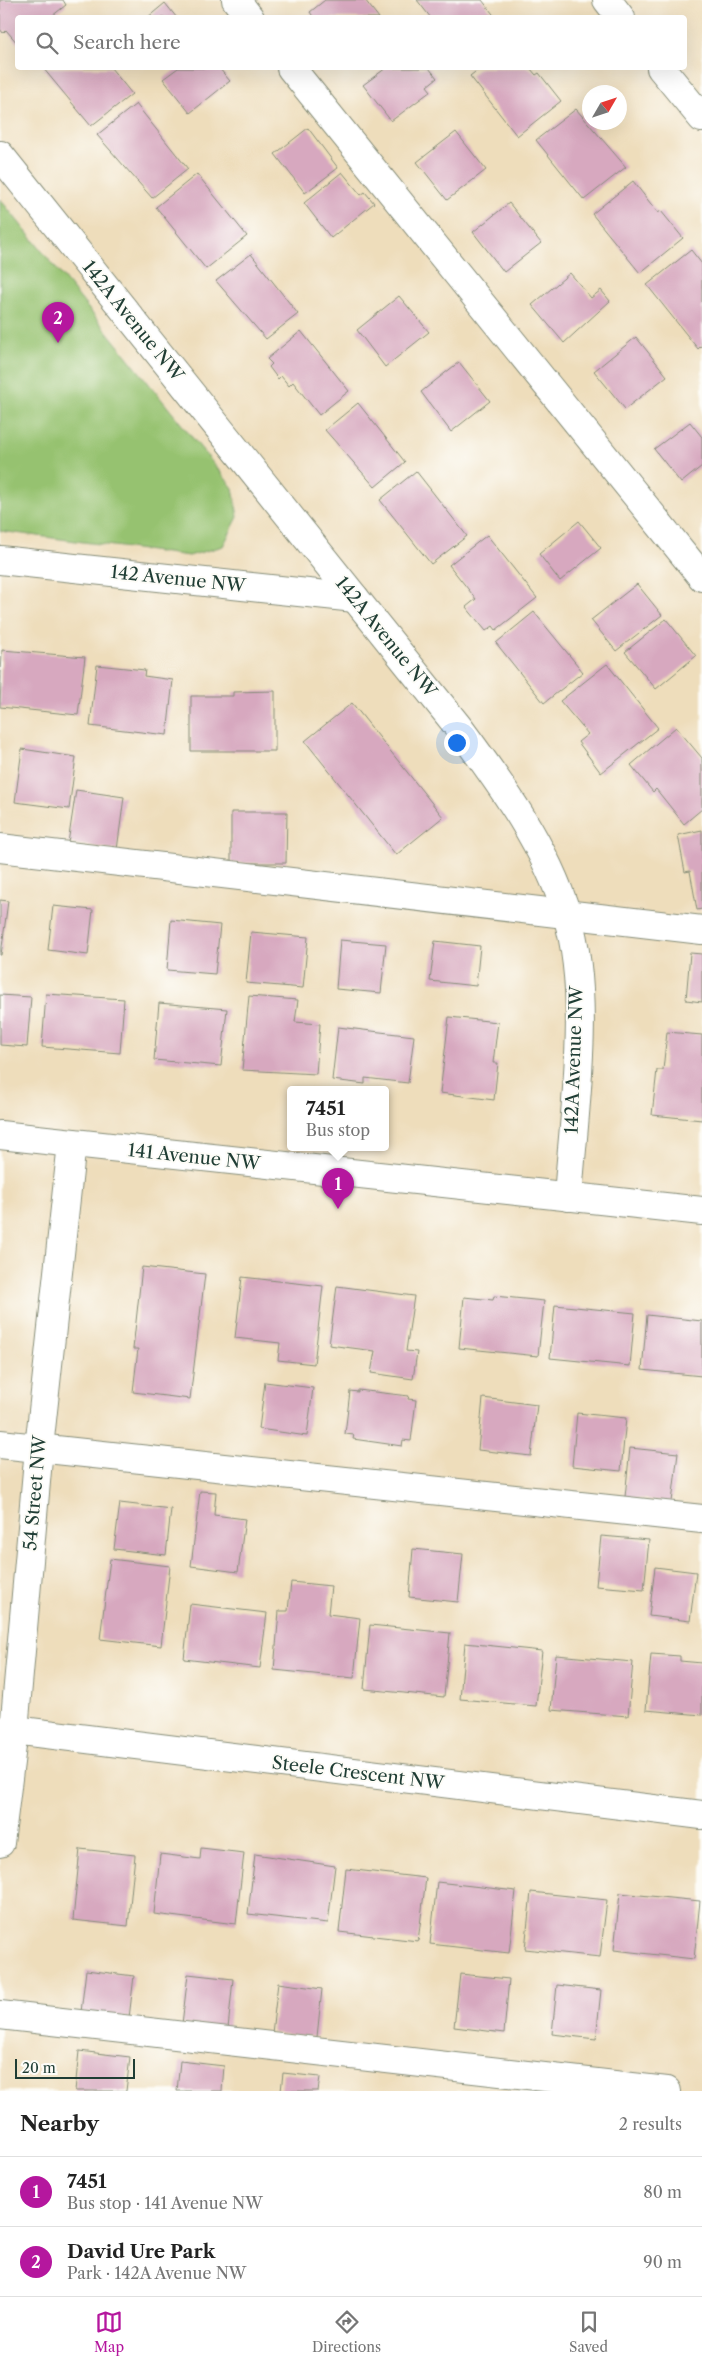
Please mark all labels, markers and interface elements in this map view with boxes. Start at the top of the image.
search box [15,15,687,70]
icon: search [33,29,61,57]
text: Search here [73,31,181,54]
north arrow [582,85,627,130]
street label: 142A Avenue NW [78,256,189,387]
pin: 2 [42,302,74,343]
street label: 142 Avenue NW [109,561,248,597]
street label: 142A Avenue NW [331,572,442,703]
your location [444,730,470,756]
street label: 142A Avenue NW [560,984,588,1135]
popup [287,1086,389,1151]
text: 7451 [306,1097,345,1120]
text: Bus stop [306,1120,370,1140]
street label: 141 Avenue NW [127,1139,263,1175]
pin: 1 [322,1168,354,1209]
street label: 54 Street NW [19,1433,51,1551]
street label: Steele Crescent NW [271,1752,447,1795]
scale bar [15,2056,135,2079]
text: 20 m [22,2059,56,2077]
text: Nearby [20,2111,99,2136]
text: 2 results [619,2114,682,2134]
text: 7451 [67,2170,107,2193]
text: 1 [32,2182,40,2202]
text: 80 m [643,2182,682,2202]
text: Bus stop · 141 Avenue NW [67,2193,263,2213]
text: David Ure Park [67,2240,215,2263]
text: 2 [31,2252,41,2272]
text: 90 m [643,2252,682,2272]
text: Park · 142A Avenue NW [67,2263,246,2283]
tab: Map [94,2308,124,2356]
tab: Directions [312,2308,381,2356]
tab: Saved [569,2308,608,2356]

